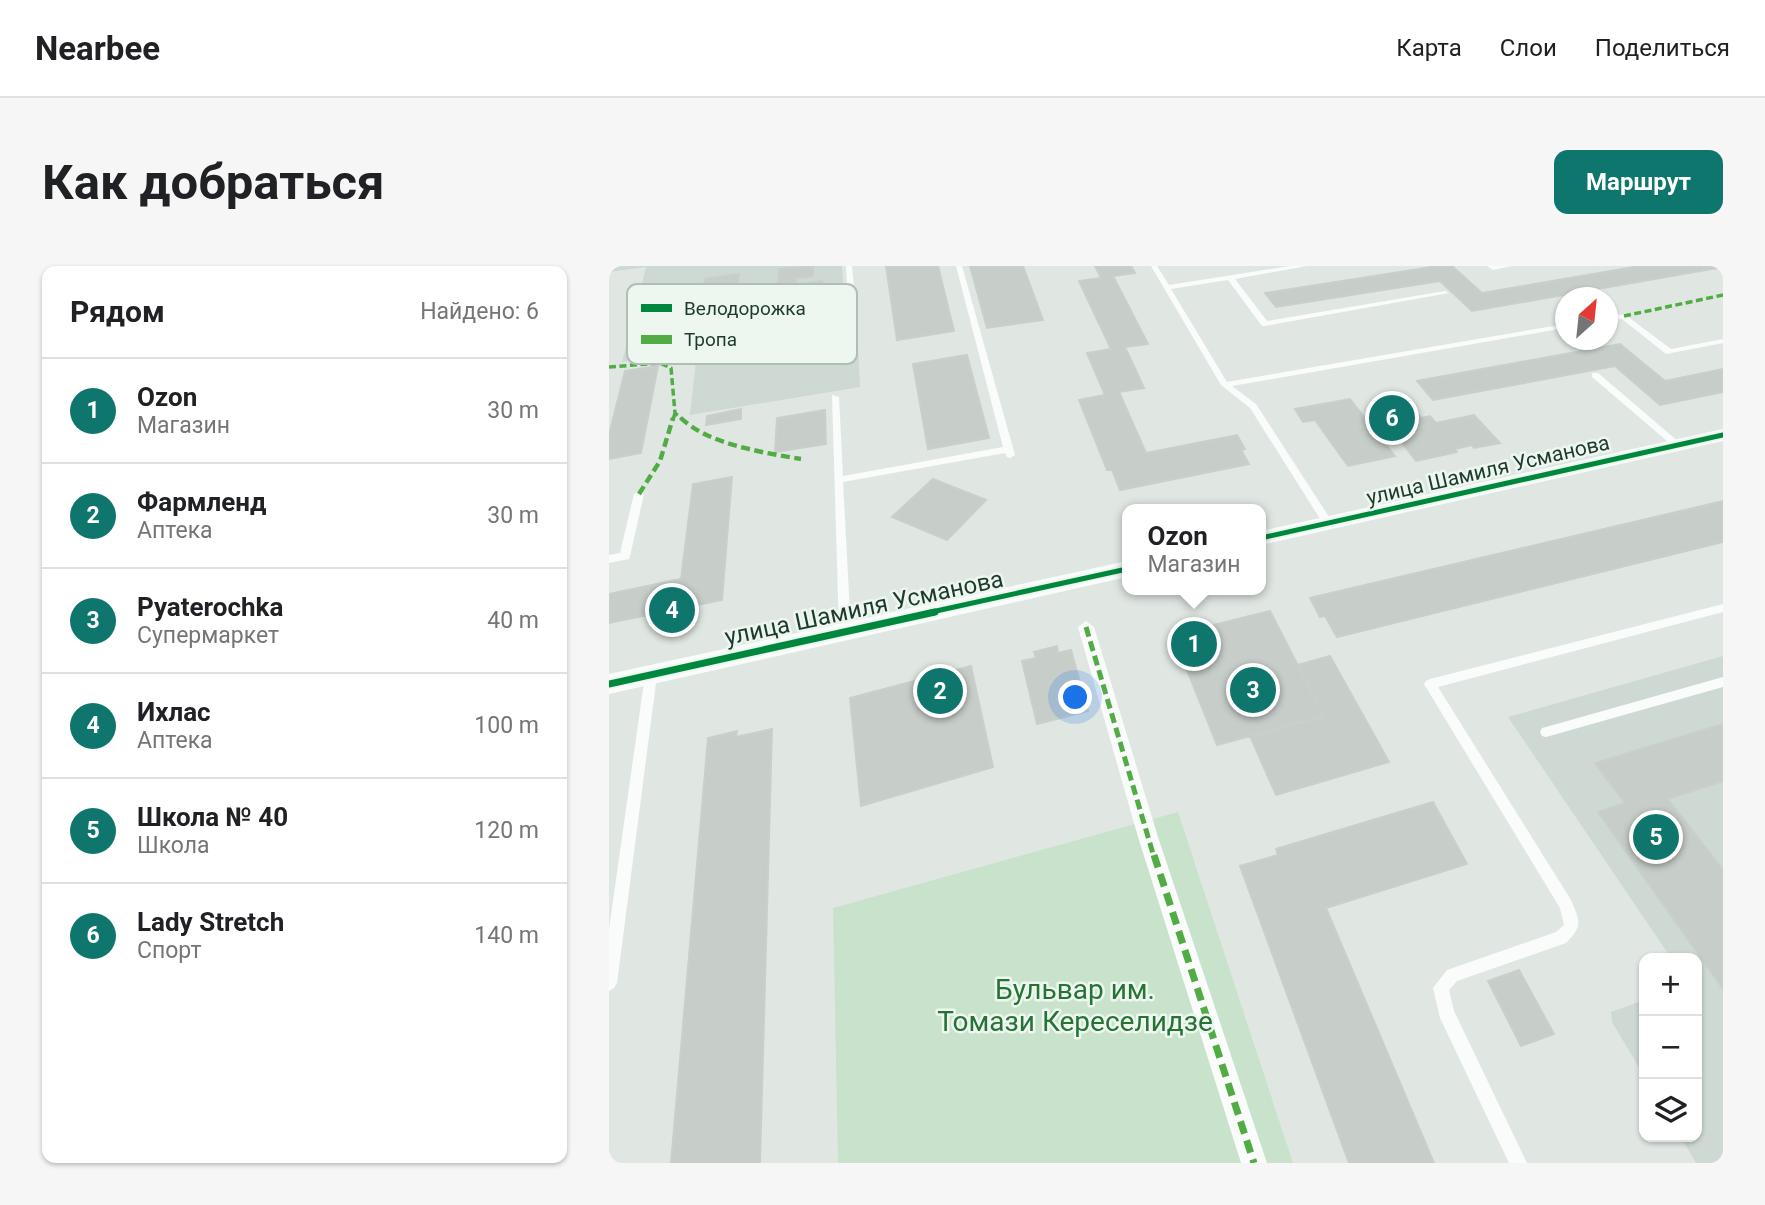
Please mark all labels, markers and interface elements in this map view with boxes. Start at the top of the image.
text: Nearbee [35,29,160,68]
text: Карта [1396,34,1462,62]
text: Слои [1500,34,1557,62]
text: Поделиться [1595,34,1730,62]
button: Маршрут [1554,150,1723,214]
text: Как добраться [42,154,384,211]
legend [627,284,857,364]
north arrow [1555,287,1618,350]
text: Рядом [70,294,165,329]
text: Велодорожка [684,297,806,320]
text: Найдено: 6 [420,298,539,325]
text: Тропа [684,328,737,351]
text: Ozon [137,382,197,412]
pin: 6 [1369,392,1415,444]
text: 1 [86,397,100,424]
text: 30 m [487,397,539,424]
text: Магазин [137,412,230,439]
street label: улица Шамиля Усманова [1364,430,1612,510]
text: Фармленд [137,487,266,517]
text: 2 [86,502,100,529]
text: 30 m [487,502,539,529]
popup [1122,504,1266,595]
text: Аптека [137,517,213,544]
text: Ozon [1148,521,1208,551]
text: Магазин [1148,551,1240,578]
street label: улица Шамиля Усманова [722,565,1006,651]
pin: 4 [649,584,695,636]
text: Pyaterochka [137,592,283,622]
text: 3 [86,607,100,634]
text: 40 m [487,607,539,634]
pin: 1 [1171,618,1217,670]
text: Супермаркет [137,622,279,649]
pin: 3 [1230,664,1276,716]
pin: 2 [917,665,963,717]
your location [1058,680,1092,714]
text: Ихлас [137,697,211,727]
text: 4 [86,712,100,739]
text: 100 m [474,712,539,739]
text: Аптека [137,727,213,754]
text: Школа № 40 [137,802,288,832]
pin: 5 [1633,811,1679,863]
text: 5 [86,817,100,844]
text: 120 m [474,817,539,844]
text: Школа [137,832,210,859]
text: Lady Stretch [137,907,284,937]
text: 6 [86,922,100,949]
text: 140 m [474,922,539,949]
text: Спорт [137,937,201,964]
map controls [1639,953,1702,1142]
button: + [1639,953,1702,1016]
park label: Бульвар им. Томази Кереселидзе [937,973,1213,1038]
button: − [1639,1016,1702,1079]
button: layers [1639,1079,1702,1142]

